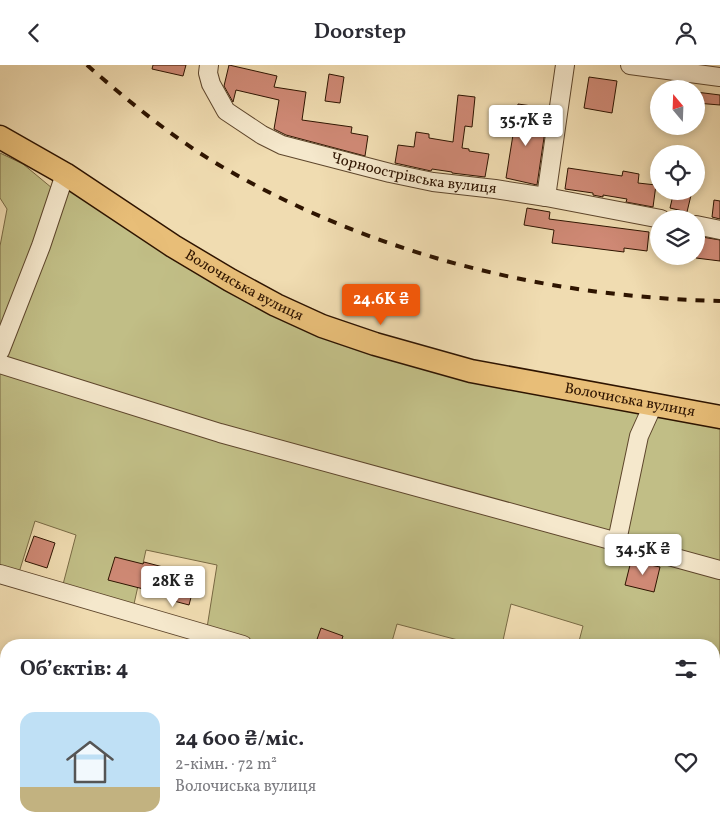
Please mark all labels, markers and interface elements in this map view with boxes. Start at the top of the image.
text: Doorstep [314,17,406,48]
icon: back [20,19,48,47]
icon: person [672,19,700,47]
north arrow [650,80,705,135]
map controls [650,80,705,265]
pin: 35.7K ₴ [480,104,572,147]
text: 35.7K ₴ [500,110,552,132]
button: locate [650,145,705,200]
street label: Чорноострівська вулиця [328,148,498,200]
button: layers [650,210,705,265]
street label: Волочиська вулиця [181,245,307,327]
pin: 24.6K ₴ [335,283,427,326]
text: 24.6K ₴ [353,289,409,311]
street label: Волочиська вулиця [563,378,697,423]
pin: 34.5K ₴ [597,533,689,576]
text: 34.5K ₴ [616,539,670,561]
pin: 28K ₴ [138,565,208,608]
text: 28K ₴ [152,571,194,593]
text: Об’єктів: 4 [20,655,129,684]
icon: filters [672,655,700,683]
text: 24 600 ₴/міс. [175,725,304,754]
icon: home [60,732,120,792]
icon: heart [672,748,700,776]
text: 2-кімн. · 72 m² [175,754,277,776]
text: Волочиська вулиця [175,776,316,798]

